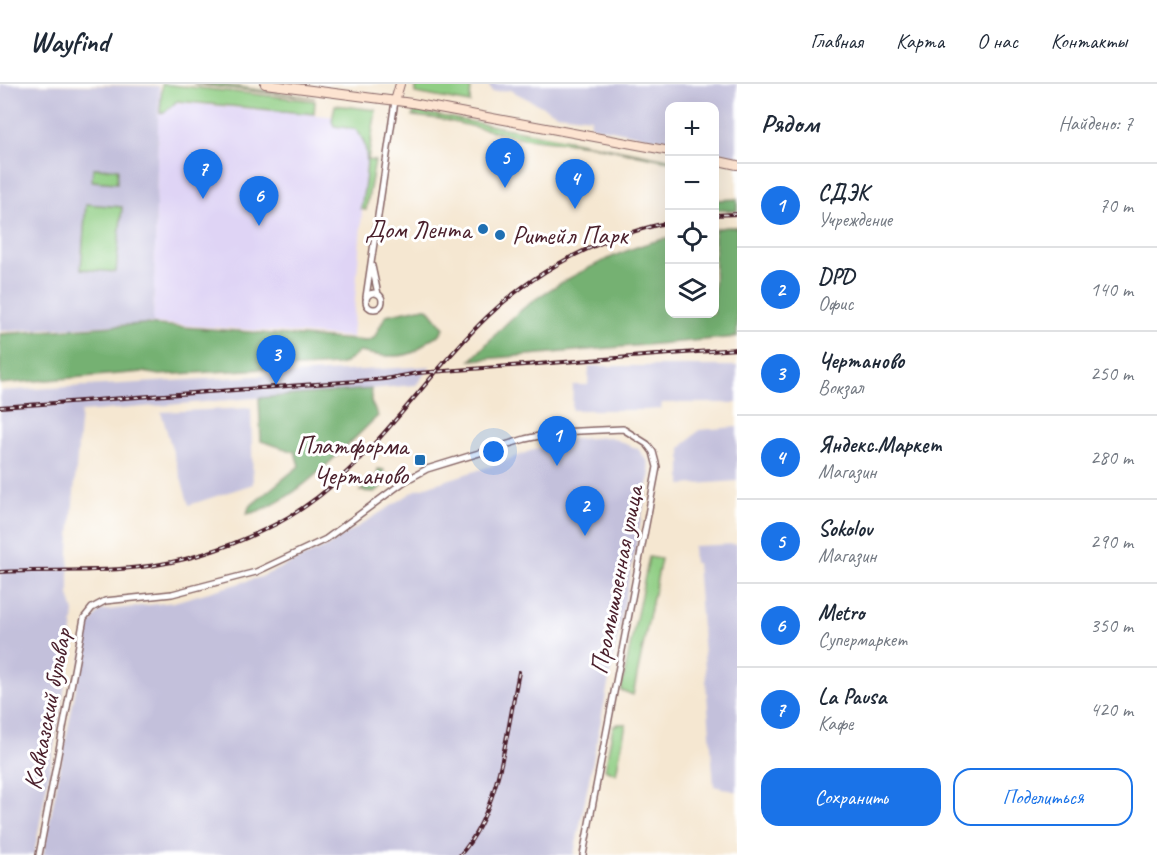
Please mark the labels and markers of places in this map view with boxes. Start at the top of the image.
pin: 5 [486,138,524,188]
pin: 7 [184,150,222,199]
pin: 4 [556,160,594,209]
pin: 6 [240,176,278,226]
place label: Дом Лента [365,213,473,246]
place label: Ритейл Парк [512,219,629,252]
marker: Дом Лента [476,222,490,236]
marker: Ритейл Парк [493,228,507,242]
pin: 3 [256,336,296,385]
pin: 1 [538,416,576,466]
place label: Платформа Чертаново [296,429,410,492]
marker: Платформа Чертаново [413,453,427,467]
pin: 2 [566,486,604,536]

